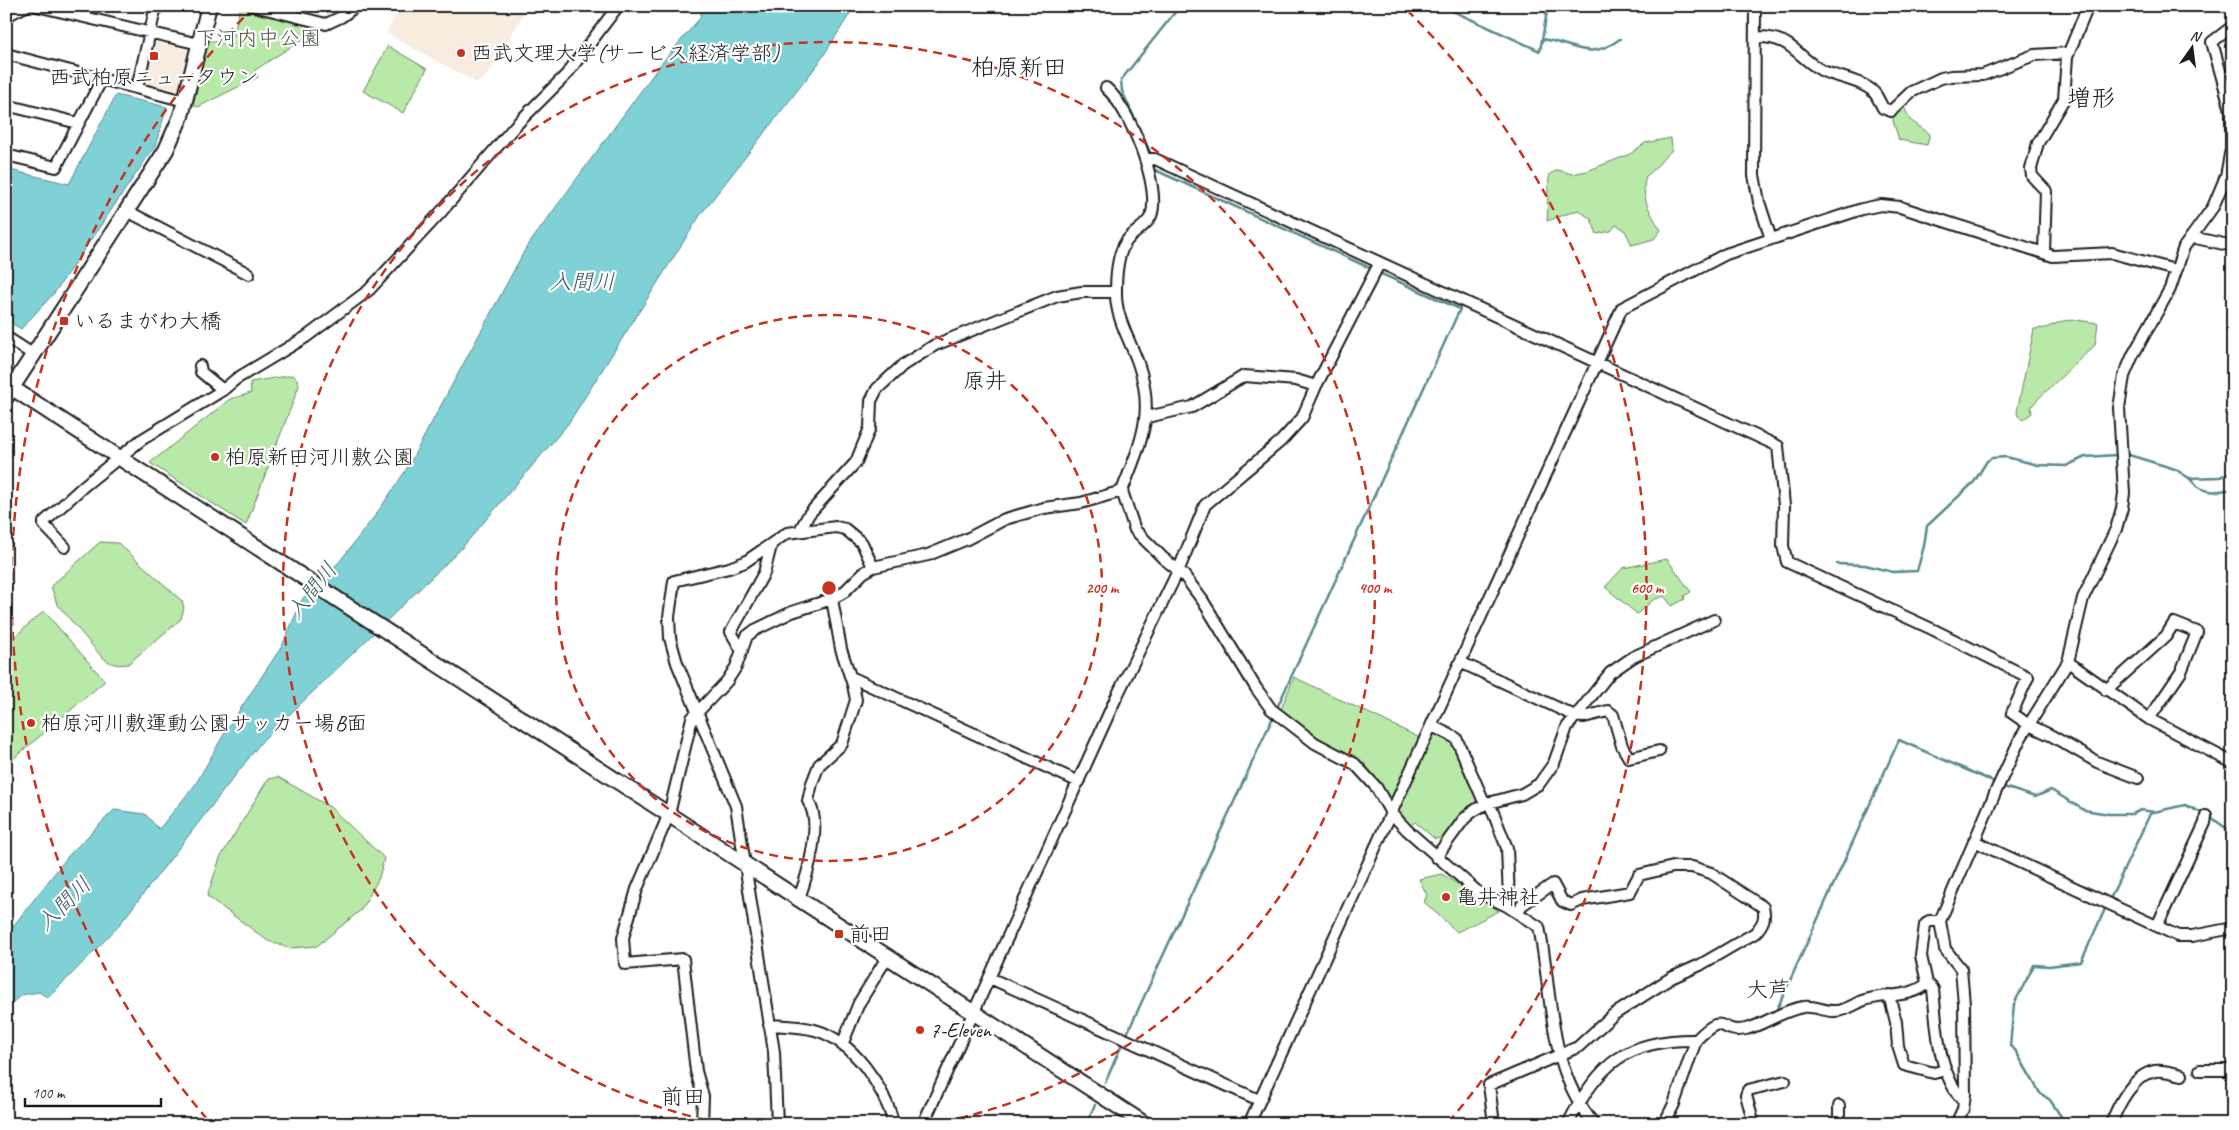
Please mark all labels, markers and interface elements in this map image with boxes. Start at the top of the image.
north arrow [2166,22,2216,72]
park label: 下河内中公園 [195,25,321,51]
text: N [2189,27,2204,46]
place label: 西武文理大学(サービス経済学部) [471,40,780,66]
marker: 西武文理大学(サービス経済学部) [455,47,467,59]
marker: 西武柏原ニュータウン [148,50,160,62]
district label: 柏原新田 [971,52,1067,82]
place label: 西武柏原ニュータウン [49,64,259,90]
district label: 増形 [2067,83,2115,113]
water label: 入間川 [549,268,615,296]
place label: いるまがわ大橋 [74,308,221,334]
marker: いるまがわ大橋 [58,315,70,327]
district label: 原井 [963,367,1007,395]
place label: 柏原新田河川敷公園 [225,444,414,470]
marker: 柏原新田河川敷公園 [209,451,221,463]
water label: 入間川 [281,556,343,626]
centre of rings [820,579,838,597]
text: 200 m [1086,579,1120,598]
text: 400 m [1359,579,1393,598]
text: 600 m [1631,579,1665,598]
place label: 柏原河川敷運動公園サッカー場B面 [41,710,367,736]
marker: 柏原河川敷運動公園サッカー場B面 [25,717,37,729]
water label: 入間川 [31,871,97,937]
place label: 亀井神社 [1456,884,1540,910]
marker: 亀井神社 [1440,891,1452,903]
place label: 前田 [849,921,891,947]
marker: 前田 [833,928,845,940]
district label: 大芦 [1746,976,1790,1004]
place label: 7-Eleven [930,1017,993,1043]
marker: 7-Eleven [914,1024,926,1036]
scale bar [25,1075,161,1107]
district label: 前田 [661,1083,705,1111]
text: 100 m [32,1084,66,1103]

